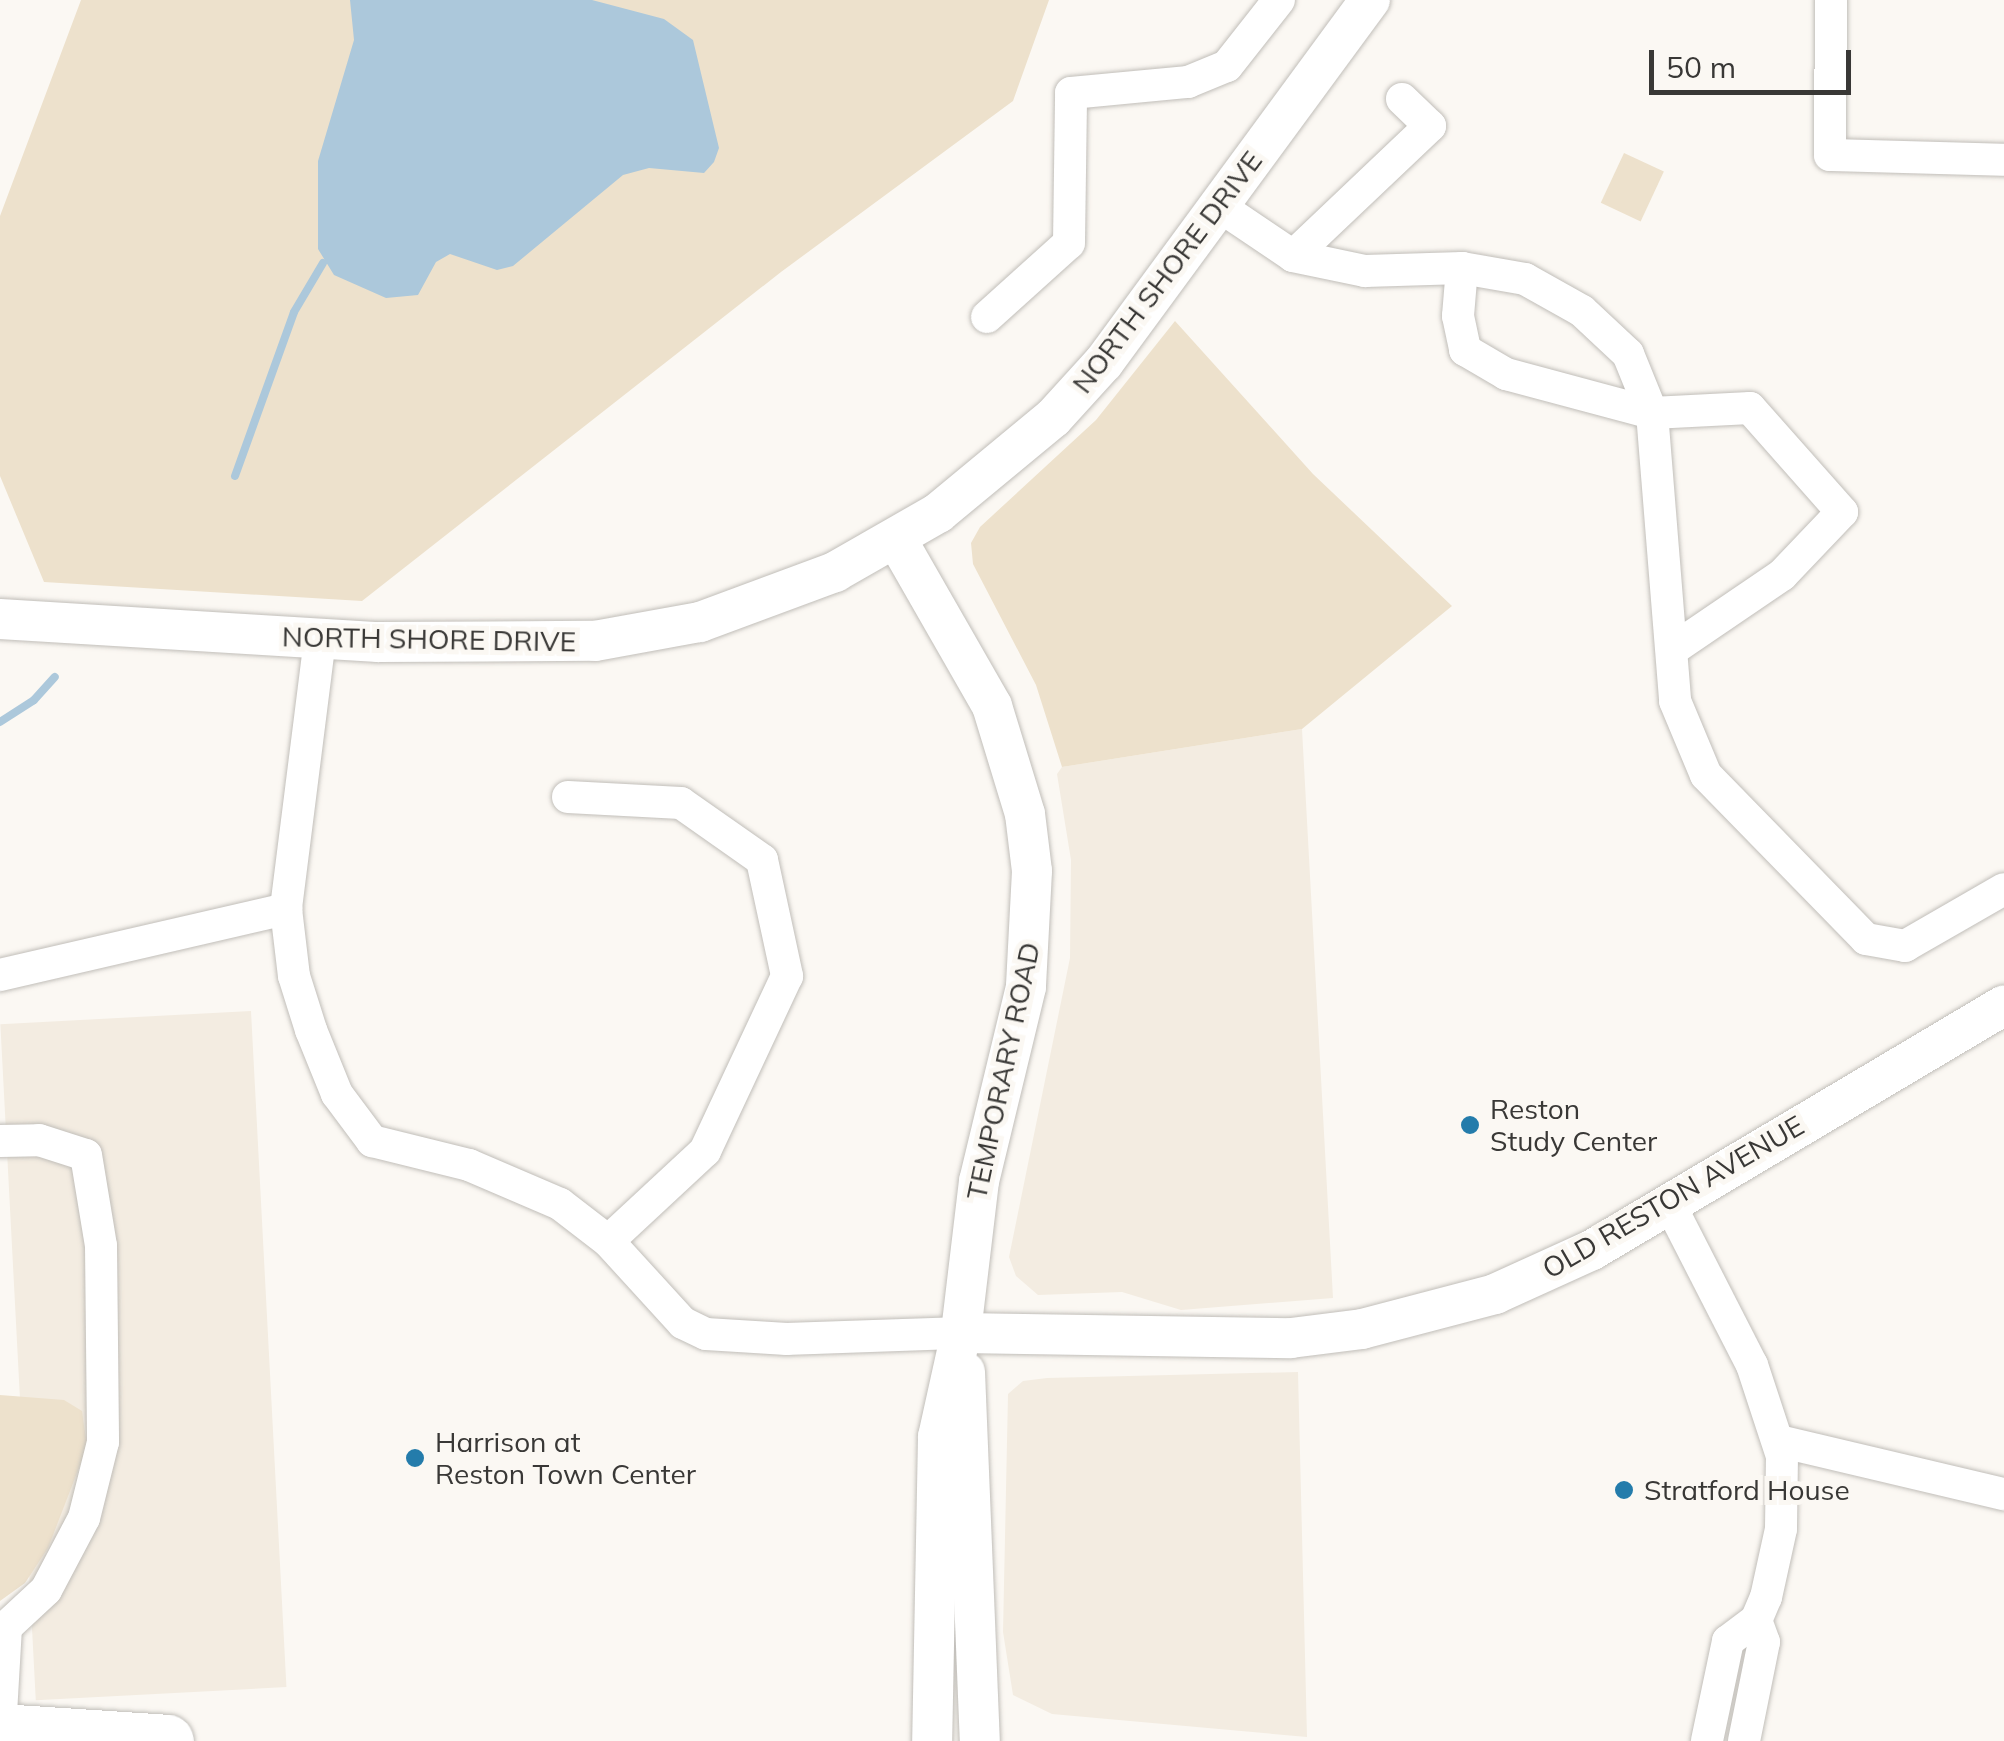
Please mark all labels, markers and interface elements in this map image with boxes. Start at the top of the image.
scale bar [1654,30,1856,92]
text: 50 m [1666,48,1736,86]
street label: NORTH SHORE DRIVE [1065,144,1269,400]
street label: NORTH SHORE DRIVE [282,620,576,658]
street label: TEMPORARY ROAD [959,939,1047,1203]
place label: Reston Study Center [1490,1092,1657,1158]
street label: OLD RESTON AVENUE [1536,1108,1810,1286]
marker: Reston Study Center [1459,1114,1481,1136]
place label: Harrison at Reston Town Center [435,1425,696,1491]
marker: Harrison at Reston Town Center [404,1447,426,1469]
place label: Stratford House [1644,1473,1850,1507]
marker: Stratford House [1613,1479,1635,1501]

